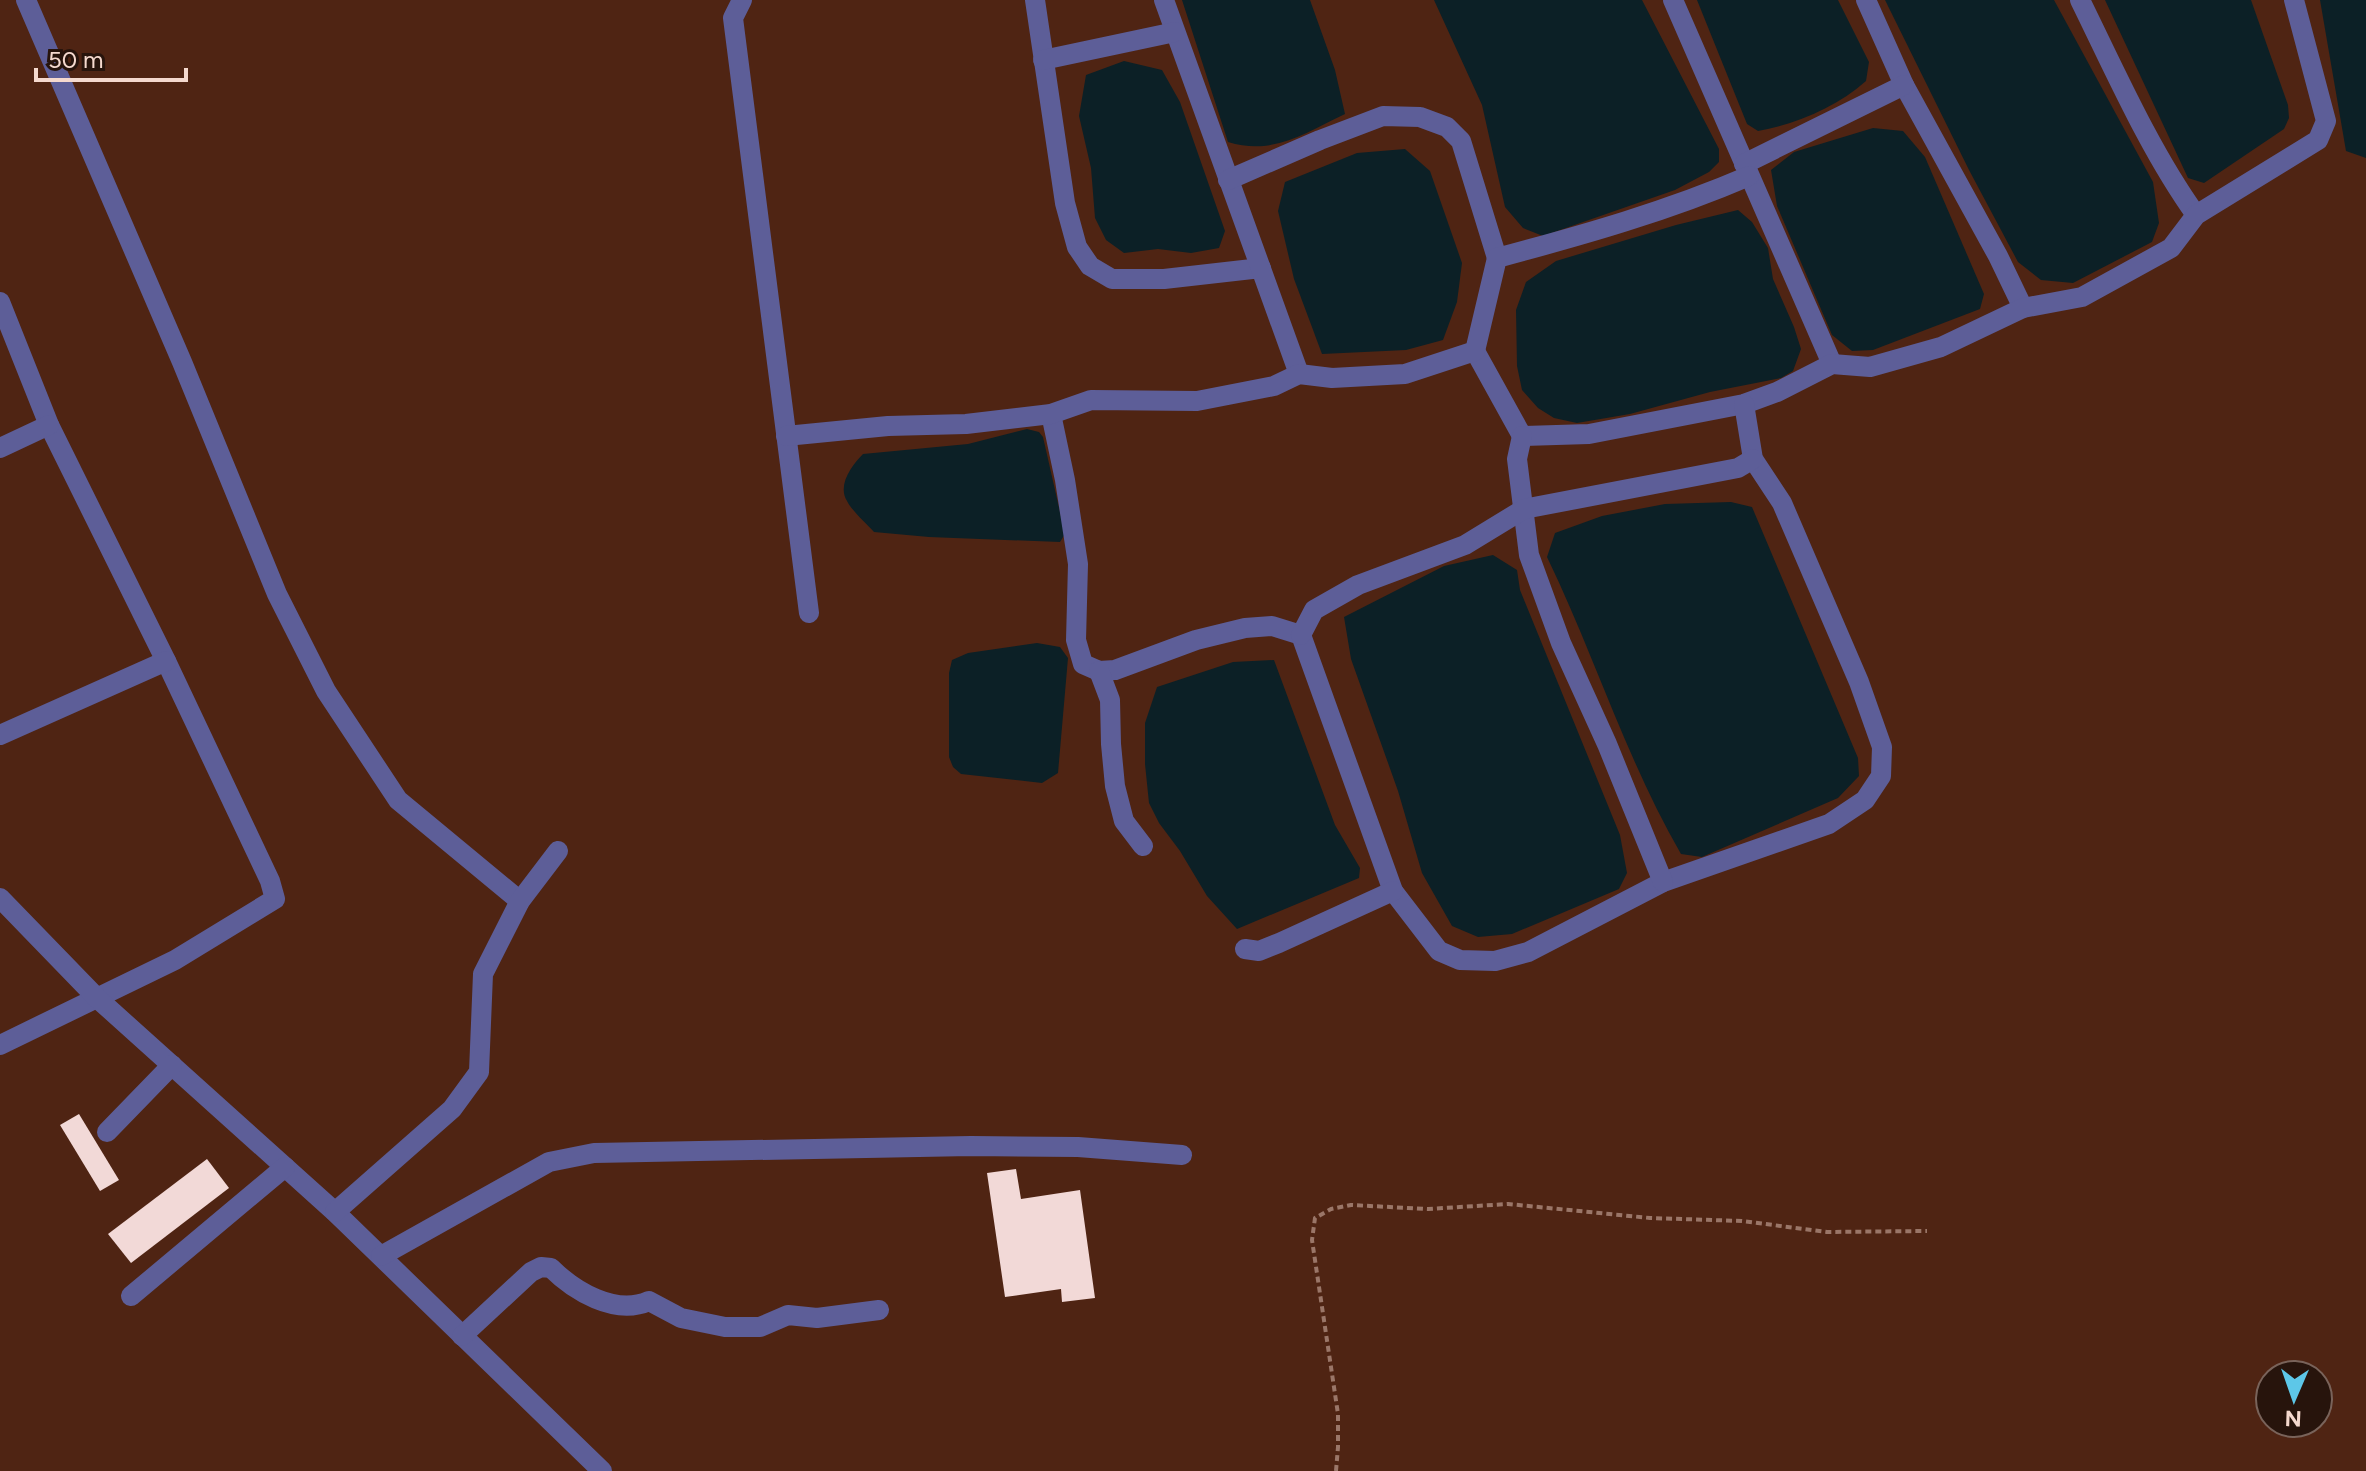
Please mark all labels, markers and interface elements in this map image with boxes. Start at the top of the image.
scale bar [36,32,186,82]
text: 50 m [48,45,104,74]
north arrow [2254,1359,2334,1439]
text: N [2284,1405,2302,1432]

